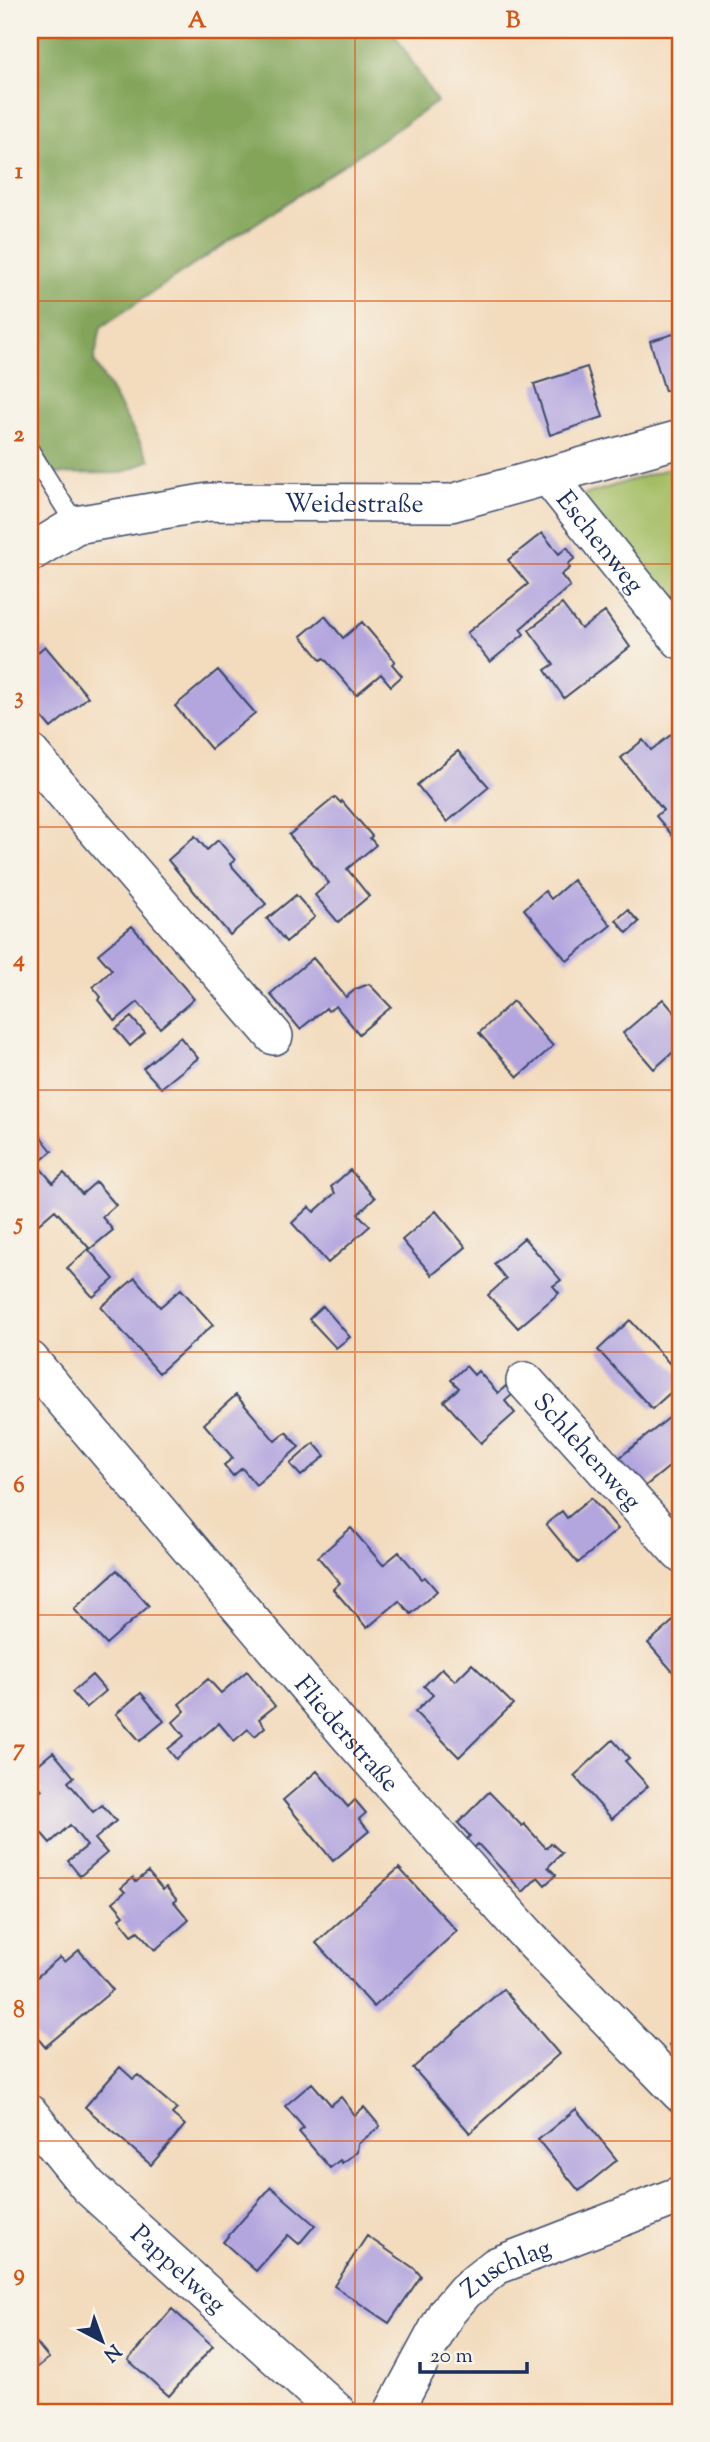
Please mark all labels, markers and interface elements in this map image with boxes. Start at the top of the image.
text: A [188,5,207,38]
text: B [506,5,521,38]
text: 1 [15,156,23,189]
text: 2 [14,419,25,452]
street label: Eschenweg [546,484,652,602]
street label: Weidestraße [285,486,424,524]
text: 3 [14,681,24,714]
text: 4 [12,944,25,977]
text: 5 [13,1207,23,1240]
street label: Schlehenweg [523,1386,649,1519]
text: 6 [13,1470,25,1503]
street label: Fliederstraße [284,1668,407,1801]
text: 7 [13,1733,25,1766]
text: 8 [13,1995,25,2028]
street label: Pappelweg [121,2217,233,2323]
street label: Zuschlag [454,2231,557,2308]
text: 9 [13,2258,25,2291]
north arrow [66,2306,136,2376]
scale bar [420,2330,526,2374]
text: N [97,2337,126,2367]
text: 20 m [430,2342,473,2372]

